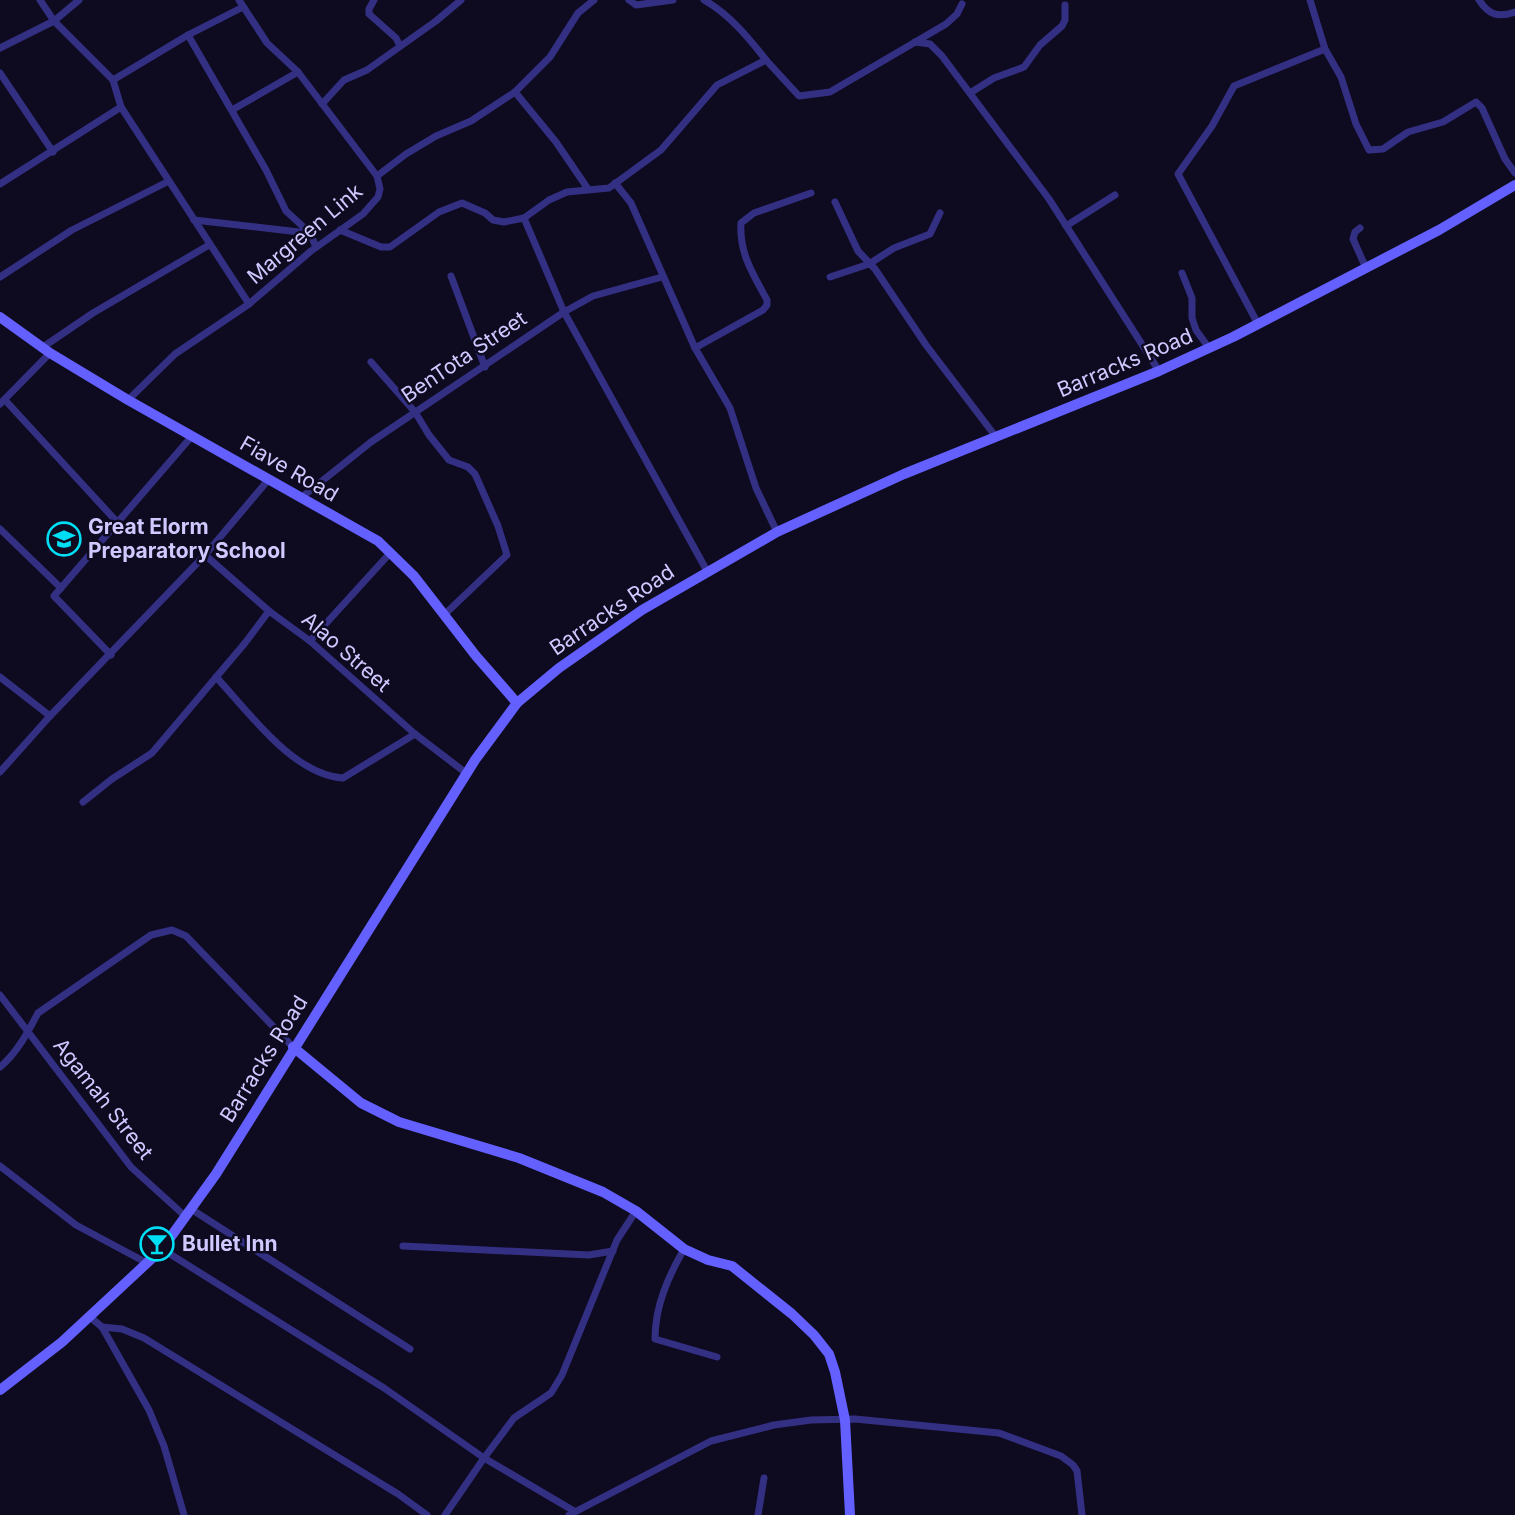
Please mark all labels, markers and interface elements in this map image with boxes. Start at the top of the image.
street label: Margreen Link [242,178,368,289]
street label: BenTota Street [396,305,531,408]
street label: Barracks Road [1053,323,1196,402]
street label: Fiave Road [236,430,343,507]
place label: Great Elorm Preparatory School [88,514,286,563]
school or university icon: Great Elorm Preparatory School [45,520,83,558]
street label: Barracks Road [545,559,679,660]
street label: Alao Street [297,606,396,697]
street label: Barracks Road [215,991,313,1127]
street label: Agamah Street [48,1033,159,1164]
bar icon: Bullet Inn [138,1225,176,1263]
place label: Bullet Inn [182,1231,278,1256]

